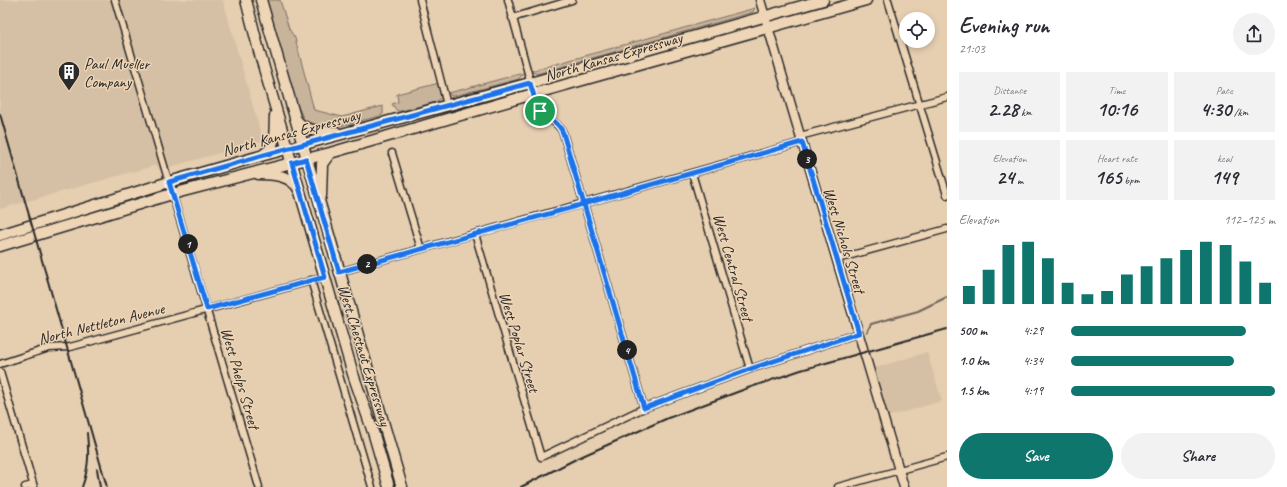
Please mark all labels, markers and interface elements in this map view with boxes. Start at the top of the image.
map controls [899,12,935,48]
button: locate [899,12,935,48]
text: Evening run [959,12,1049,40]
button: share [1233,13,1275,55]
street label: North Kansas Expressway [542,27,686,86]
text: 21:03 [959,41,985,57]
place label: Paul Mueller Company [84,54,152,92]
building icon: Paul Mueller Company [56,59,82,92]
text: Distance [993,83,1026,97]
text: Time [1109,83,1125,97]
text: Pace [1216,83,1233,97]
pin [523,94,557,128]
text: 2.28 [987,97,1018,122]
text: 10:16 [1097,97,1137,122]
text: 4:30 [1200,97,1231,122]
icon: arrive [529,100,551,122]
street label: North Kansas Expressway [220,105,364,161]
text: km [1018,105,1032,119]
text: /km [1231,105,1248,119]
pin: 3 [797,149,817,169]
text: Elevation [993,151,1027,165]
text: Heart rate [1097,151,1137,165]
text: kcal [1217,151,1232,165]
text: 3 [805,152,809,166]
text: 24 [996,165,1014,190]
text: 165 [1095,165,1122,190]
text: 149 [1211,165,1238,190]
text: m [1014,173,1023,187]
text: bpm [1122,173,1139,187]
street label: West Nichols Street [818,185,870,298]
street label: West Central Street [708,211,759,326]
text: Elevation [959,212,999,228]
text: 112–125 m [1224,212,1275,228]
pin: 1 [178,234,198,254]
text: 1 [186,237,190,251]
pin: 2 [357,254,377,274]
text: 2 [365,257,369,271]
street label: West Chestnut Expressway [333,282,396,430]
street label: West Poplar Street [494,290,544,397]
street label: North Nettleton Avenue [36,298,168,349]
text: 500 m [959,323,987,339]
text: 4:29 [1023,323,1043,339]
street label: West Phelps Street [216,325,265,434]
pin: 4 [617,340,637,360]
text: 4 [625,343,629,357]
text: 1.0 km [959,353,989,369]
text: 4:34 [1023,353,1043,369]
text: 1.5 km [959,383,989,399]
text: 4:19 [1023,383,1043,399]
button: Save [959,433,1113,479]
button: Share [1121,433,1275,479]

